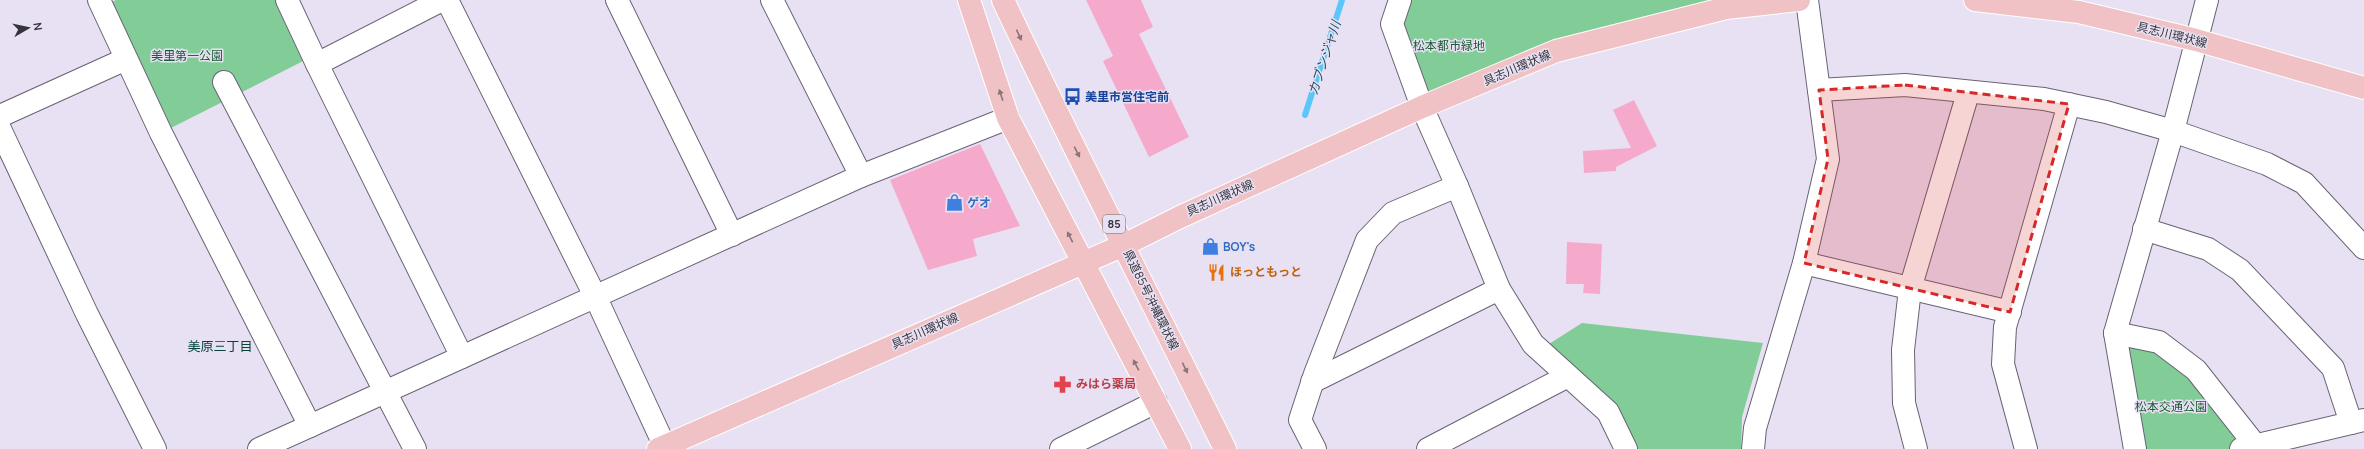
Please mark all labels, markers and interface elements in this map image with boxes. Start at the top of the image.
north arrow [8,8,48,48]
water label: カブンジャ川 [1303,17,1345,98]
street label: 具志川環状線 [2135,18,2209,51]
text: N [30,21,46,32]
one-way arrow [1016,30,1022,41]
park label: 松本都市緑地 [1413,37,1485,54]
street label: 具志川環状線 [1480,46,1553,89]
park label: 美里第一公園 [151,47,223,64]
bus stop icon: 美里市営住宅前 [1062,87,1082,107]
place label: 美里市営住宅前 [1085,88,1169,105]
one-way arrow [997,89,1003,101]
one-way arrow [1073,146,1080,158]
street label: 具志川環状線 [1183,175,1256,220]
shop icon: ゲオ [944,193,964,213]
place label: ゲオ [967,194,991,211]
road number: 85 [1103,215,1125,233]
one-way arrow [1066,231,1073,243]
shop icon: BOY's [1200,237,1220,257]
place label: BOY's [1223,238,1256,255]
street label: 県道85号沖縄環状線 [1120,247,1183,353]
restaurant icon: ほっともっと [1207,262,1227,282]
place label: ほっともっと [1230,263,1302,280]
street label: 具志川環状線 [888,308,961,353]
district label: 美原三丁目 [187,337,253,355]
one-way arrow [1133,359,1139,370]
one-way arrow [1182,363,1188,374]
pharmacy icon: みはら薬局 [1053,374,1073,394]
place label: みはら薬局 [1076,375,1136,392]
park label: 松本交通公園 [2135,398,2207,415]

